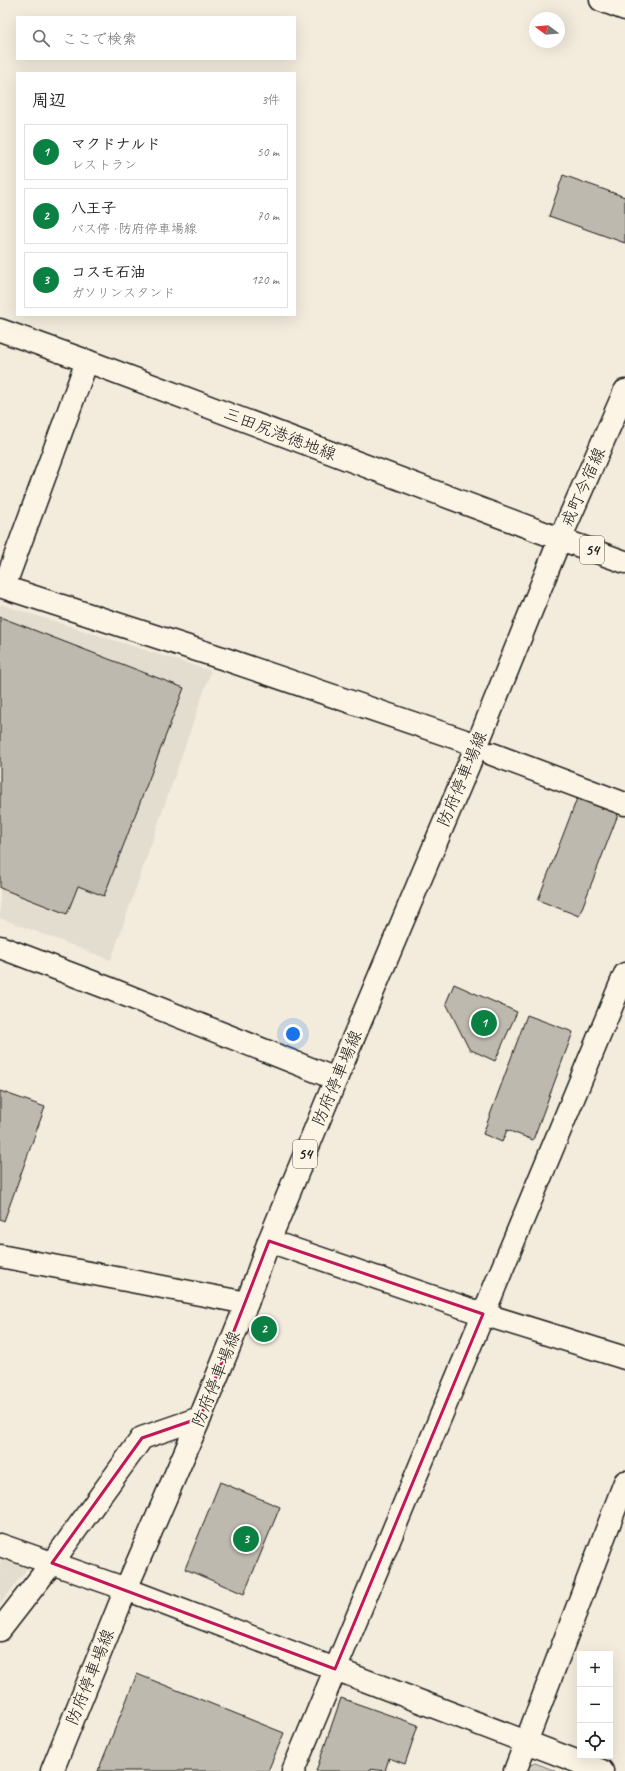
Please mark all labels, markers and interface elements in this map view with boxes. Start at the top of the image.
north arrow [529,12,565,48]
search box [16,16,296,60]
icon: search [30,27,52,49]
text: ここで検索 [62,30,137,49]
text: 周辺 [32,90,66,111]
text: 3件 [261,92,280,108]
text: マクドナルド [71,135,160,154]
text: 1 [43,144,49,160]
text: 50 m [257,144,279,160]
text: レストラン [71,157,137,173]
text: 八王子 [71,199,116,218]
text: 2 [43,208,49,224]
text: 70 m [257,208,279,224]
text: バス停 · 防府停車場線 [71,221,197,237]
text: コスモ石油 [71,263,145,282]
text: 3 [43,272,49,288]
text: 120 m [251,272,279,288]
text: ガソリンスタンド [71,285,175,301]
street label: 三田尻港徳地線 [221,403,339,465]
street label: 戒町今宿線 [556,444,610,530]
road number: 54 [580,536,604,564]
street label: 防府停車場線 [432,728,492,830]
pin: 1 [471,1008,497,1038]
your location [283,1024,303,1044]
street label: 防府停車場線 [307,1027,367,1129]
road number: 54 [293,1140,317,1168]
pin: 2 [251,1314,277,1344]
street label: 防府停車場線 [187,1328,245,1430]
pin: 3 [233,1524,259,1554]
street label: 防府停車場線 [61,1626,119,1728]
map controls [577,1651,613,1759]
button: + [577,1651,613,1687]
button: − [577,1687,613,1723]
button: locate [577,1723,613,1759]

